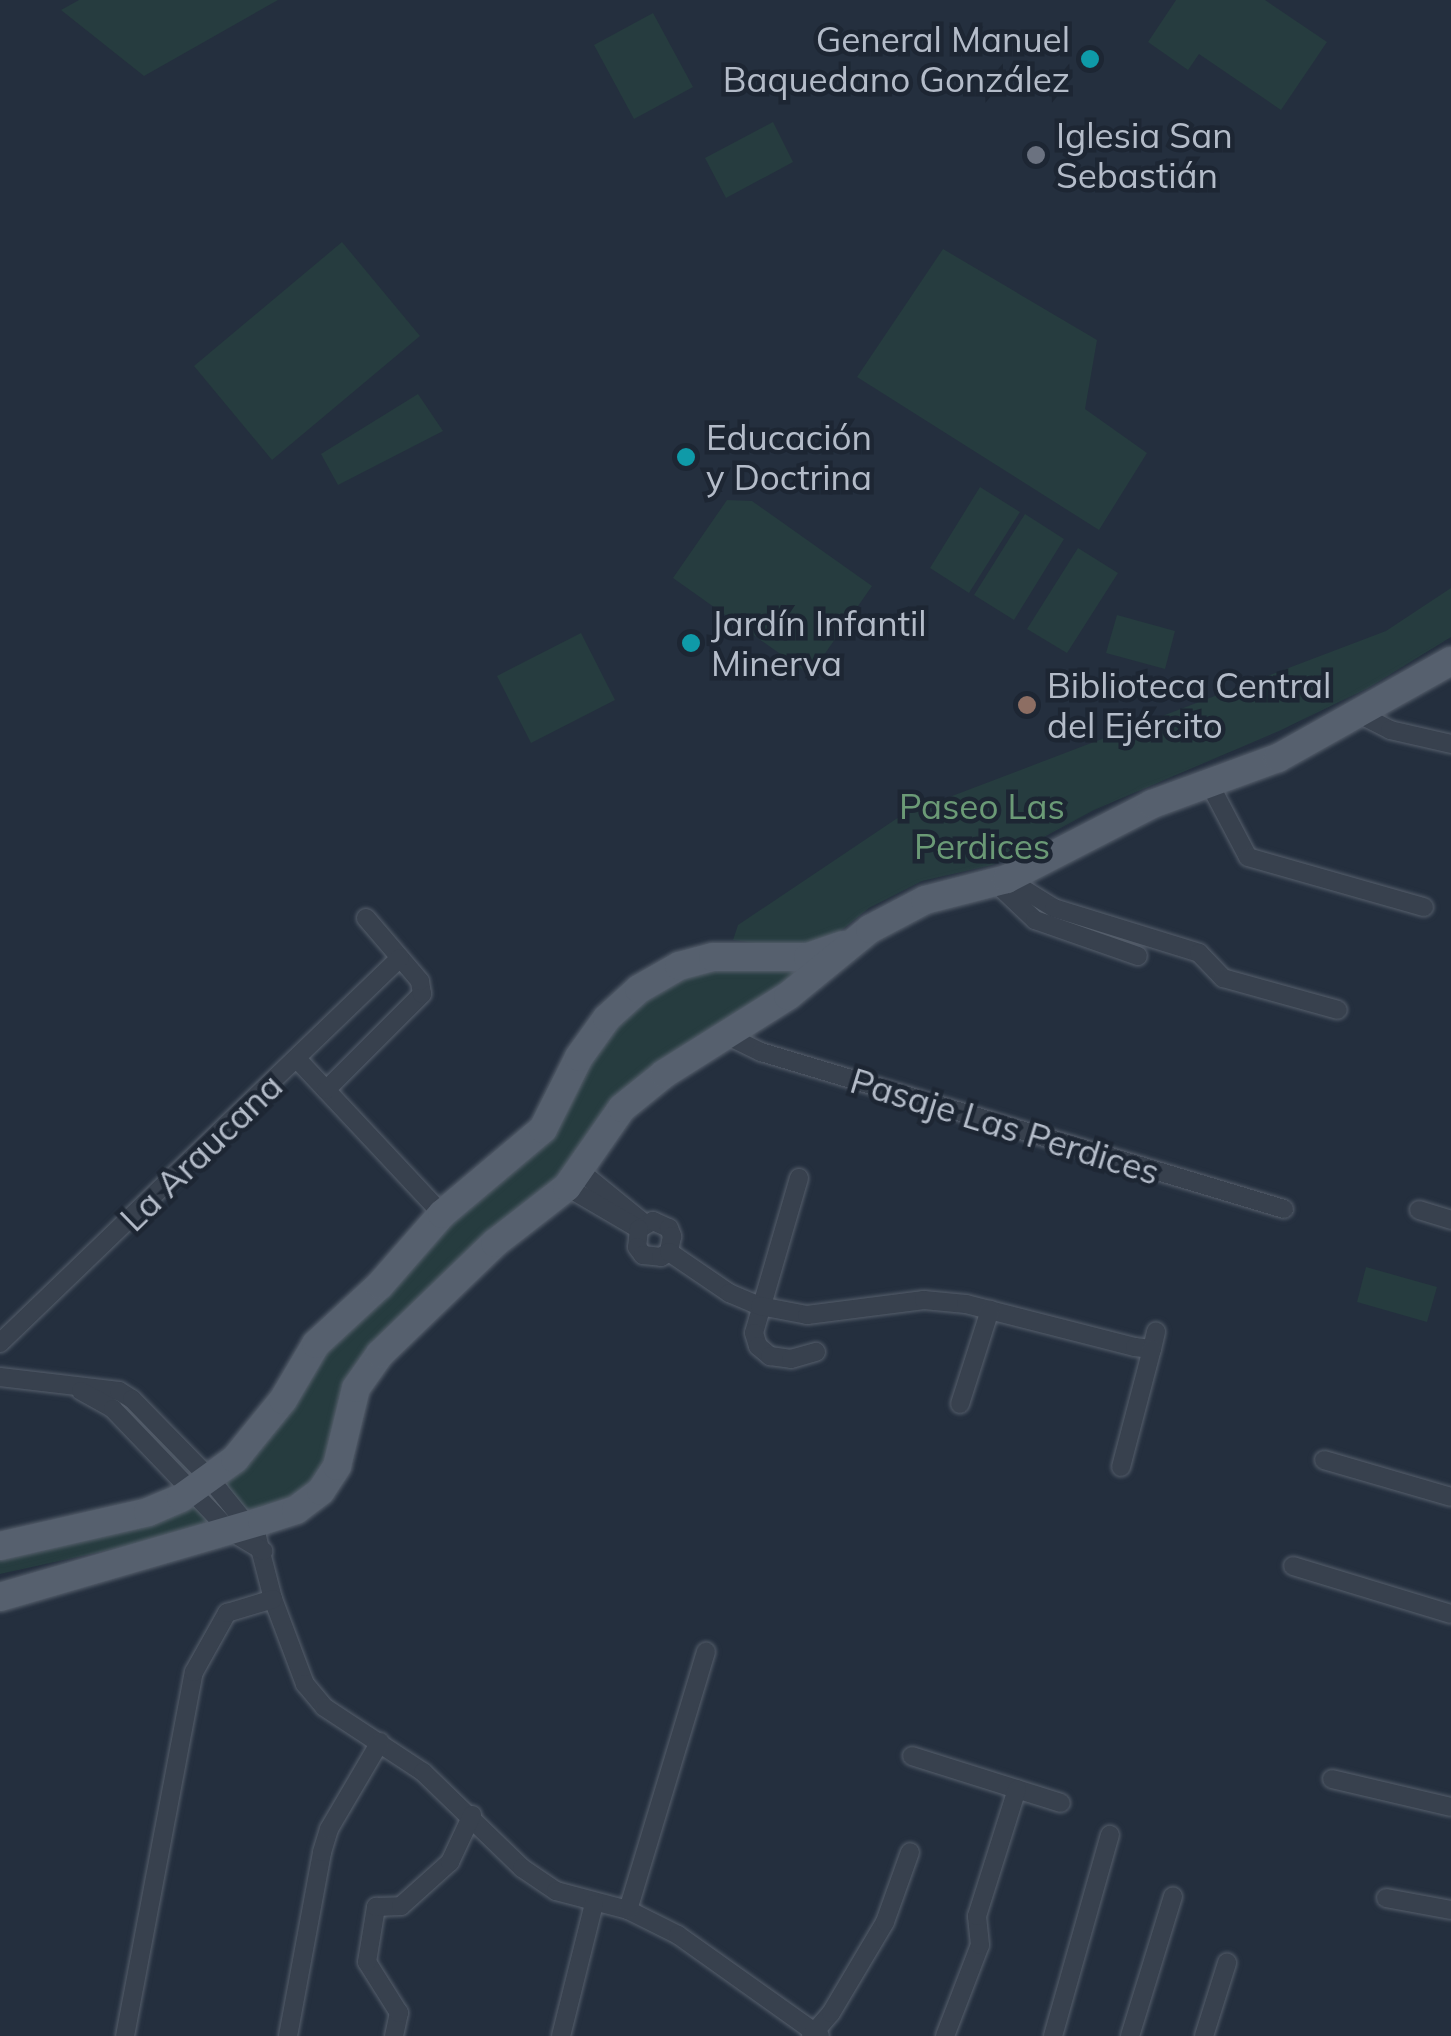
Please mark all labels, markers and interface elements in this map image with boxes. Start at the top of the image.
place label: General Manuel Baquedano González [723,18,1070,100]
marker: General Manuel Baquedano González [1079,48,1101,70]
place label: Iglesia San Sebastián [1056,114,1233,196]
marker: Iglesia San Sebastián [1025,144,1047,166]
place label: Educación y Doctrina [706,416,872,498]
marker: Educación y Doctrina [675,446,697,468]
place label: Jardín Infantil Minerva [711,602,927,684]
marker: Jardín Infantil Minerva [680,632,702,654]
place label: Biblioteca Central del Ejército [1047,664,1331,746]
marker: Biblioteca Central del Ejército [1016,694,1038,716]
park label: Paseo Las Perdices [899,785,1065,867]
street label: Pasaje Las Perdices [846,1059,1164,1193]
street label: La Araucana [111,1065,291,1239]

